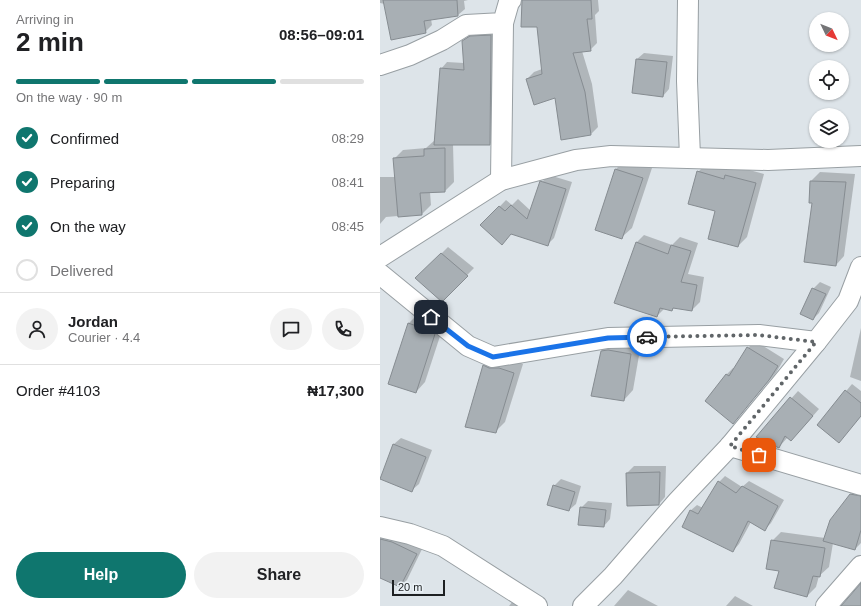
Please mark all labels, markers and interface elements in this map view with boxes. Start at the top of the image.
text: Arriving in [16,12,74,27]
north arrow [809,12,849,52]
map controls [809,12,849,148]
text: 08:56–09:01 [279,26,364,43]
text: 2 min [16,27,84,57]
button: locate [809,60,849,100]
text: On the way · 90 m [16,90,122,105]
button: layers [809,108,849,148]
icon: check [16,127,38,149]
text: Confirmed [50,130,119,147]
text: 08:29 [331,131,364,146]
icon: check [16,171,38,193]
text: Preparing [50,174,115,191]
text: 08:41 [331,175,364,190]
icon: check [16,215,38,237]
text: On the way [50,218,126,235]
text: 08:45 [331,219,364,234]
text: Delivered [50,262,113,279]
pin [414,300,448,334]
icon: home [420,306,442,328]
button: person [16,308,58,350]
button: chat [270,308,312,350]
button: phone [322,308,364,350]
text: Jordan [68,313,118,330]
courier [627,317,667,357]
icon: car [636,326,658,348]
text: Courier · 4.4 [68,330,140,345]
text: Order #4103 [16,382,100,399]
text: ₦17,300 [307,382,364,399]
pin [742,438,776,472]
icon: bag [748,444,770,466]
button: Help [16,552,186,598]
button: Share [194,552,364,598]
scale bar [392,578,445,597]
text: 20 m [398,581,422,593]

